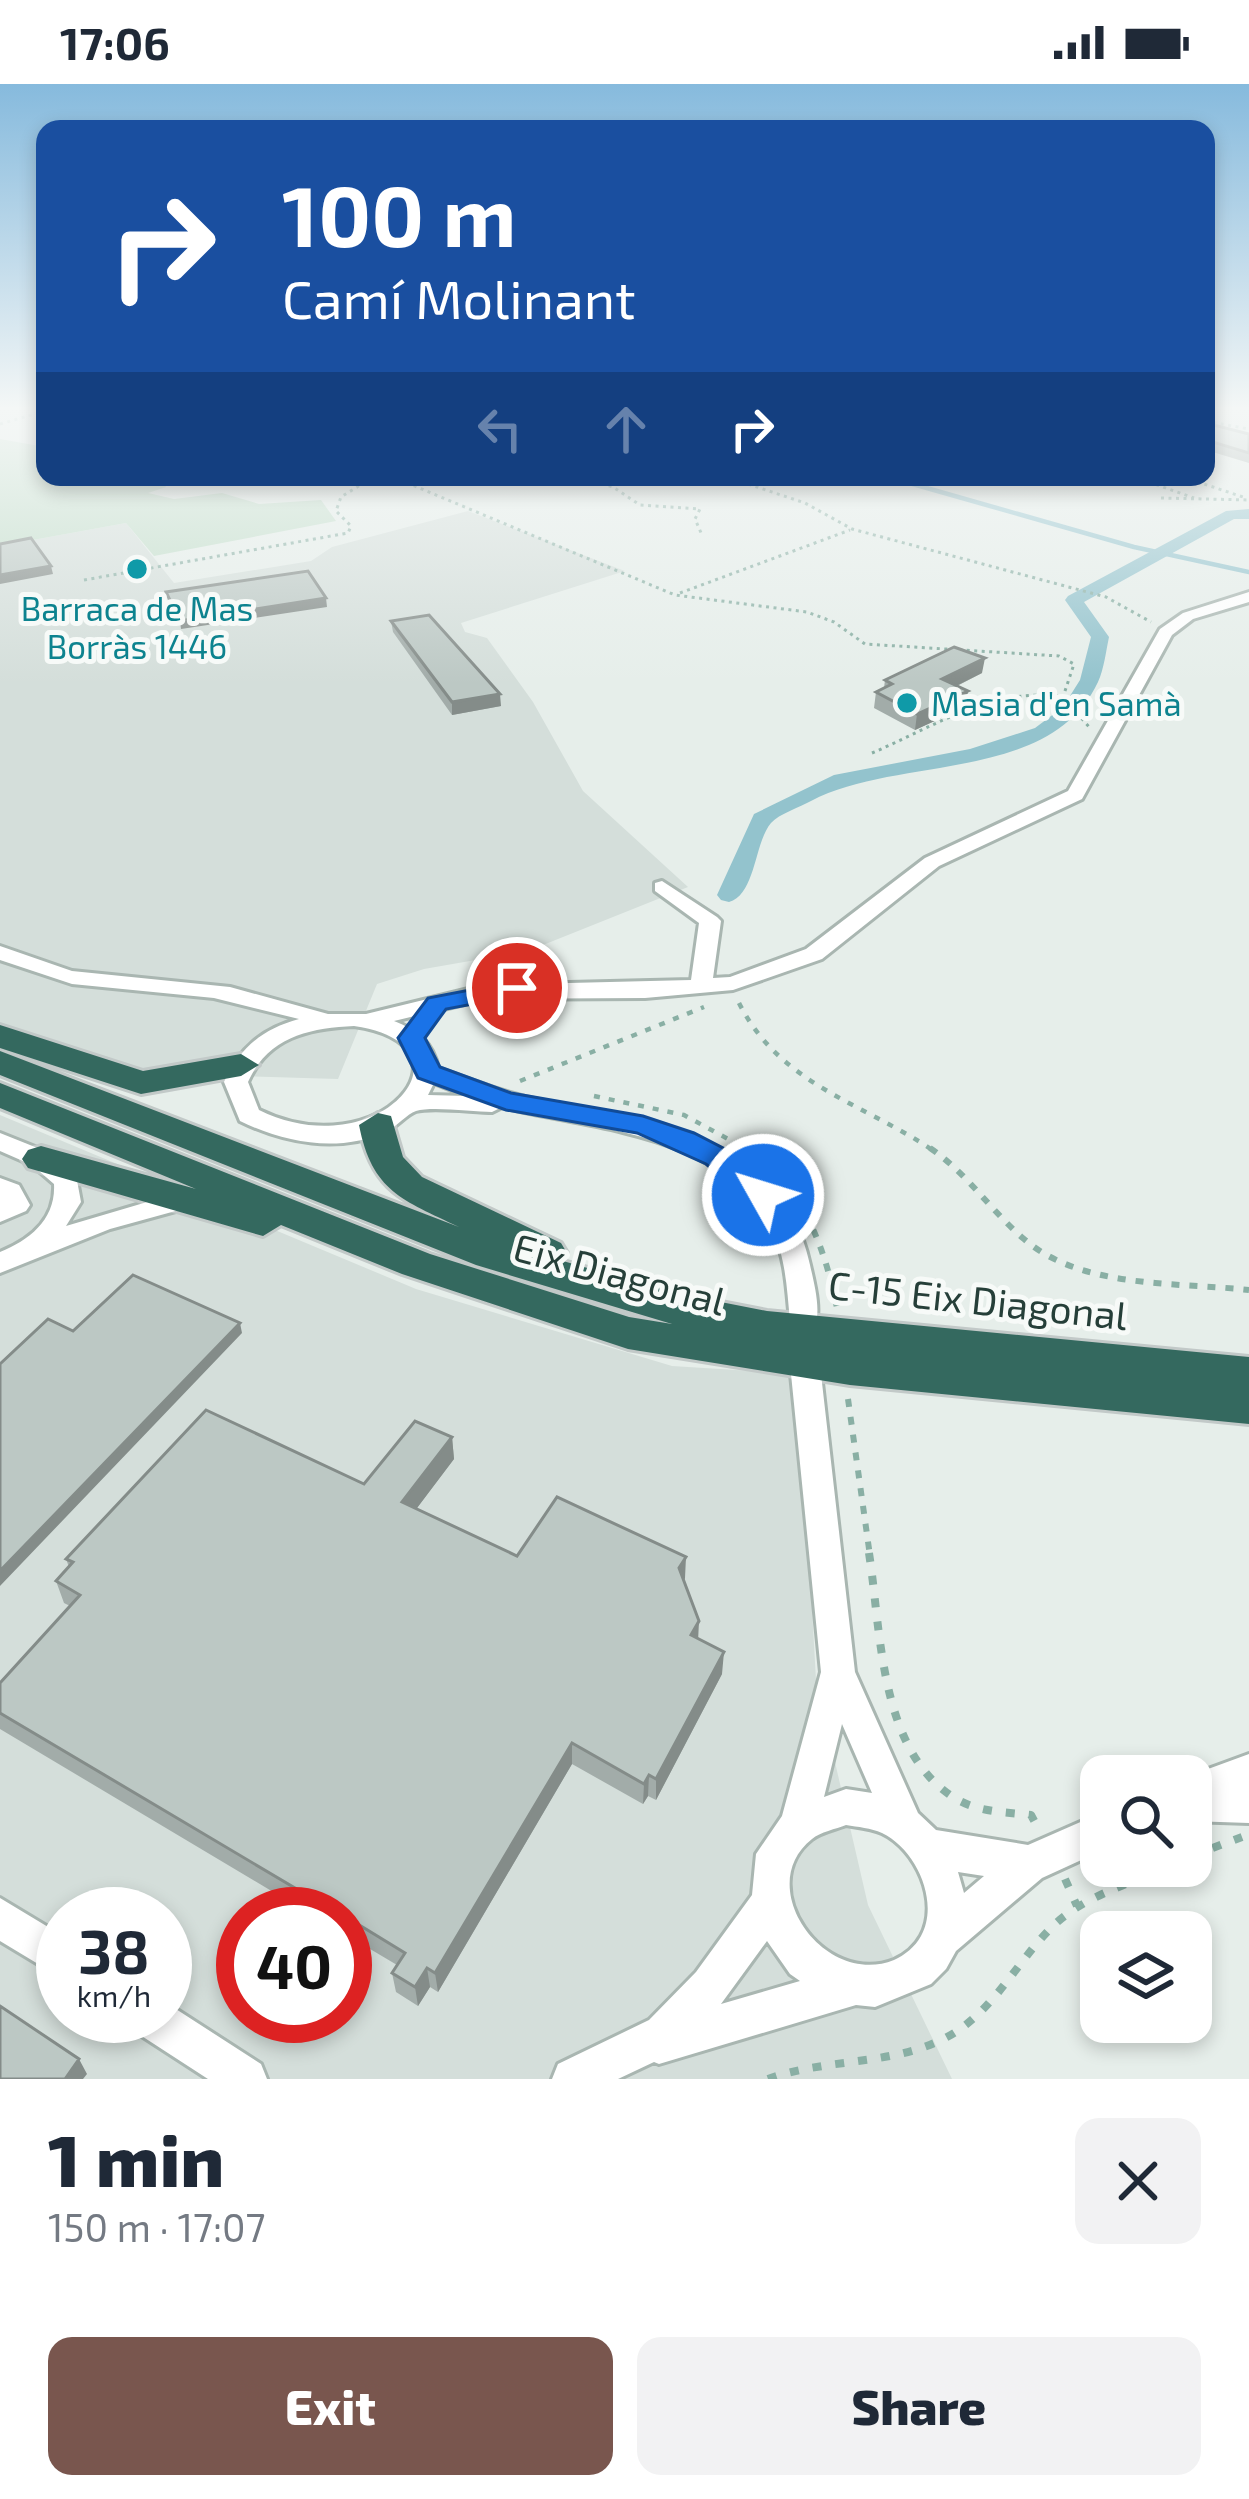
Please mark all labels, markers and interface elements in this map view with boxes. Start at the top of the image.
text: 17:06 [60,15,170,69]
text: 100 m [282,163,516,264]
icon: right [84,168,240,324]
text: Camí Molinant [282,265,636,330]
icon: left [467,396,533,462]
icon: ahead [593,396,659,462]
icon: right [719,396,785,462]
marker: Barraca de Mas Borràs 1446 [124,556,150,582]
place label: Barraca de Mas Borràs 1446 [21,588,253,666]
place label: Masia d'en Samà [931,683,1182,723]
marker: Masia d'en Samà [894,690,920,716]
pin [466,937,568,1039]
icon: arrive [484,955,550,1021]
position arrow [700,1132,826,1258]
street label: Eix Diagonal [509,1222,731,1324]
street label: C-15 Eix Diagonal [826,1260,1130,1338]
map controls [1080,1755,1212,2043]
button: search [1080,1755,1212,1887]
speed limit sign: 40 [216,1887,372,2043]
button: layers [1080,1911,1212,2043]
text: 38 [78,1914,150,1986]
text: km/h [77,1977,151,2013]
text: 1 min [48,2115,224,2201]
button: close [1075,2118,1201,2244]
text: 150 m · 17:07 [48,2203,266,2250]
button: Exit [48,2337,613,2475]
button: Share [637,2337,1201,2475]

